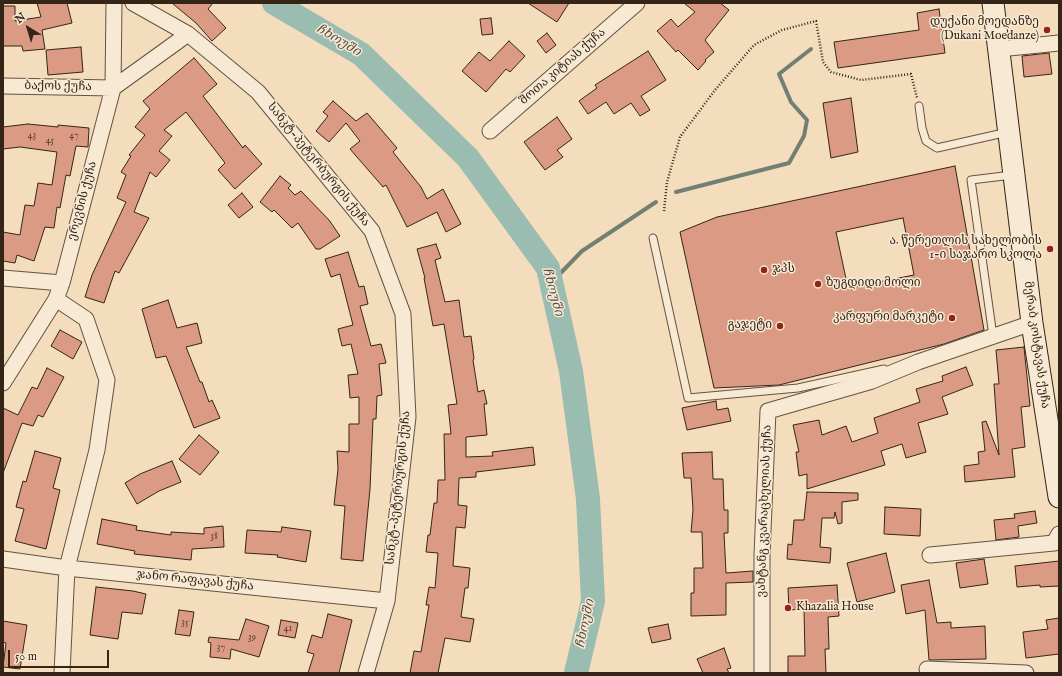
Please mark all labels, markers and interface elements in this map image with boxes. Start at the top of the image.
north arrow [8,8,48,48]
text: N [13,10,29,27]
place label: დუქანი მოედანზე (Dukani Moedanze) [930,16,1039,44]
water label: ჩხოუში [313,22,363,60]
marker: დუქანი მოედანზე (Dukani Moedanze) [1042,25,1052,35]
street label: შოთა კიტიას ქუჩა [517,26,609,108]
street label: ბაქოს ქუჩა [24,79,92,95]
street label: სანკტ-პეტერბურგის ქუჩა [264,100,372,230]
house number: 43 [28,130,36,142]
house number: 47 [69,130,79,142]
house number: 45 [46,135,54,147]
street label: ერევნის ქუჩა [66,160,100,242]
place label: ა. წერეთლის სახელობის 1-ი საჯარო სკოლა [890,235,1042,263]
marker: ა. წერეთლის სახელობის 1-ი საჯარო სკოლა [1045,244,1055,254]
place label: ჯპს [772,263,795,277]
marker: ჯპს [759,265,769,275]
water label: ჩხოუში [538,266,566,318]
place label: ზუგდიდი მოლი [826,277,921,291]
marker: ზუგდიდი მოლი [813,279,823,289]
street label: მერაბ კოსტავას ქუჩა [1020,280,1052,410]
place label: კარფური მარკეტი [833,311,944,325]
marker: კარფური მარკეტი [947,313,957,323]
place label: გაჯეტი [728,319,772,333]
marker: გაჯეტი [775,321,785,331]
street label: სანკტ-პეტერბურგის ქუჩა [384,410,414,566]
street label: ვახტანგ კვარაცხელიას ქუჩა [755,424,775,598]
house number: 38 [210,531,218,543]
street label: ჯანო რაფავას ქუჩა [136,568,254,594]
water label: ჩხოუში [573,598,599,650]
place label: Khazalia House [796,601,874,615]
marker: Khazalia House [783,603,793,613]
house number: 35 [181,617,189,629]
house number: 41 [284,623,292,635]
house number: 39 [248,632,256,644]
scale bar [10,642,111,668]
house number: 37 [217,642,225,654]
text: 50 m [15,649,37,664]

